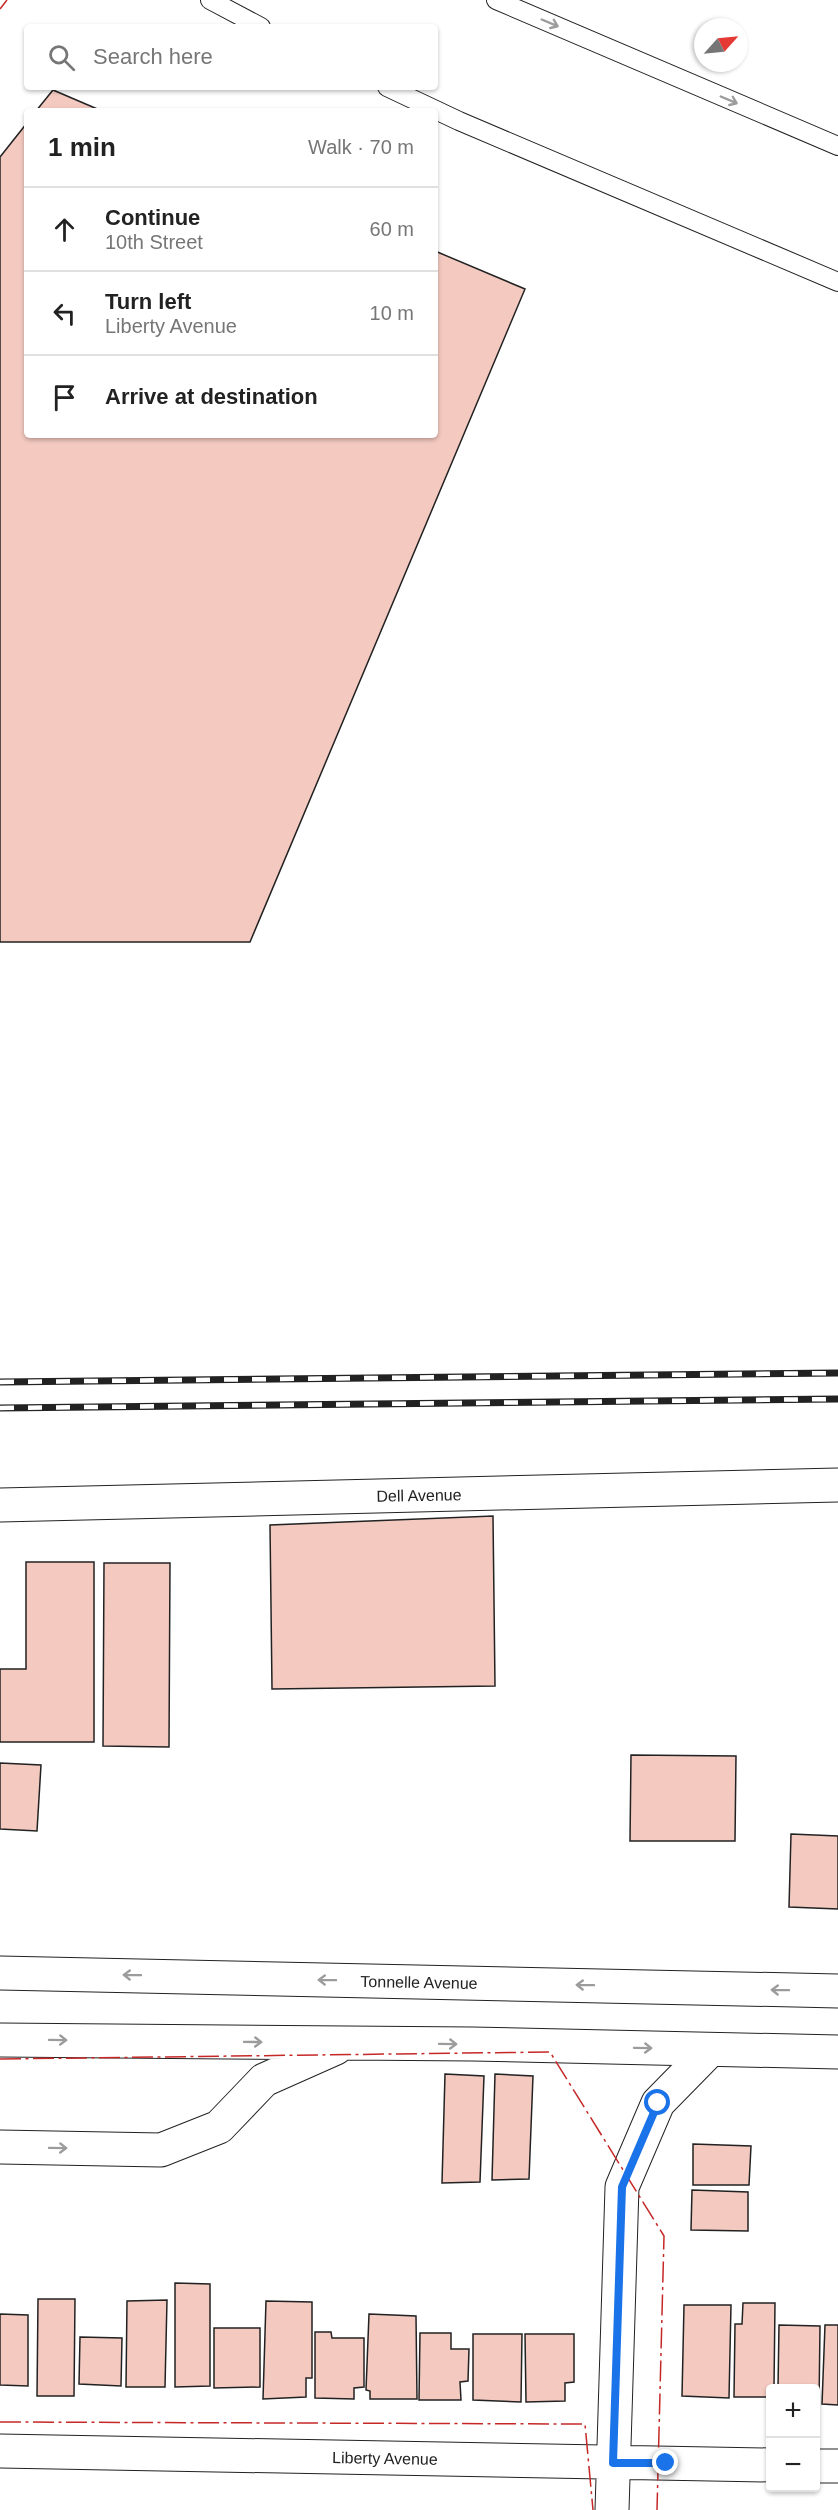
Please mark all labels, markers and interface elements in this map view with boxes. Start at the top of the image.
one-way arrow [540,18,559,29]
north arrow [694,18,748,72]
search box [24,24,438,90]
icon: search [45,41,78,74]
text: Search here [93,44,213,69]
one-way arrow [720,94,738,106]
text: 1 min [48,132,116,162]
text: Walk · 70 m [308,136,414,158]
text: Continue [105,205,200,230]
icon: ahead [48,213,81,246]
text: 60 m [370,218,414,240]
text: 10th Street [105,231,203,253]
text: Turn left [105,289,191,314]
icon: left [48,297,81,330]
text: 10 m [370,302,414,324]
text: Liberty Avenue [105,315,237,337]
icon: arrive [48,381,81,414]
text: Arrive at destination [105,384,318,409]
street label: Dell Avenue [376,1486,462,1505]
one-way arrow [122,1970,142,1981]
street label: Tonnelle Avenue [360,1973,478,1992]
one-way arrow [317,1974,337,1985]
one-way arrow [575,1980,595,1991]
one-way arrow [770,1984,790,1995]
one-way arrow [48,2034,68,2046]
one-way arrow [243,2036,263,2048]
one-way arrow [438,2038,458,2050]
one-way arrow [633,2042,653,2054]
route start [644,2089,670,2115]
one-way arrow [48,2143,68,2154]
map controls [766,2384,820,2492]
button: + [766,2384,820,2438]
button: − [766,2438,820,2492]
street label: Liberty Avenue [332,2449,438,2468]
route end [652,2449,678,2475]

